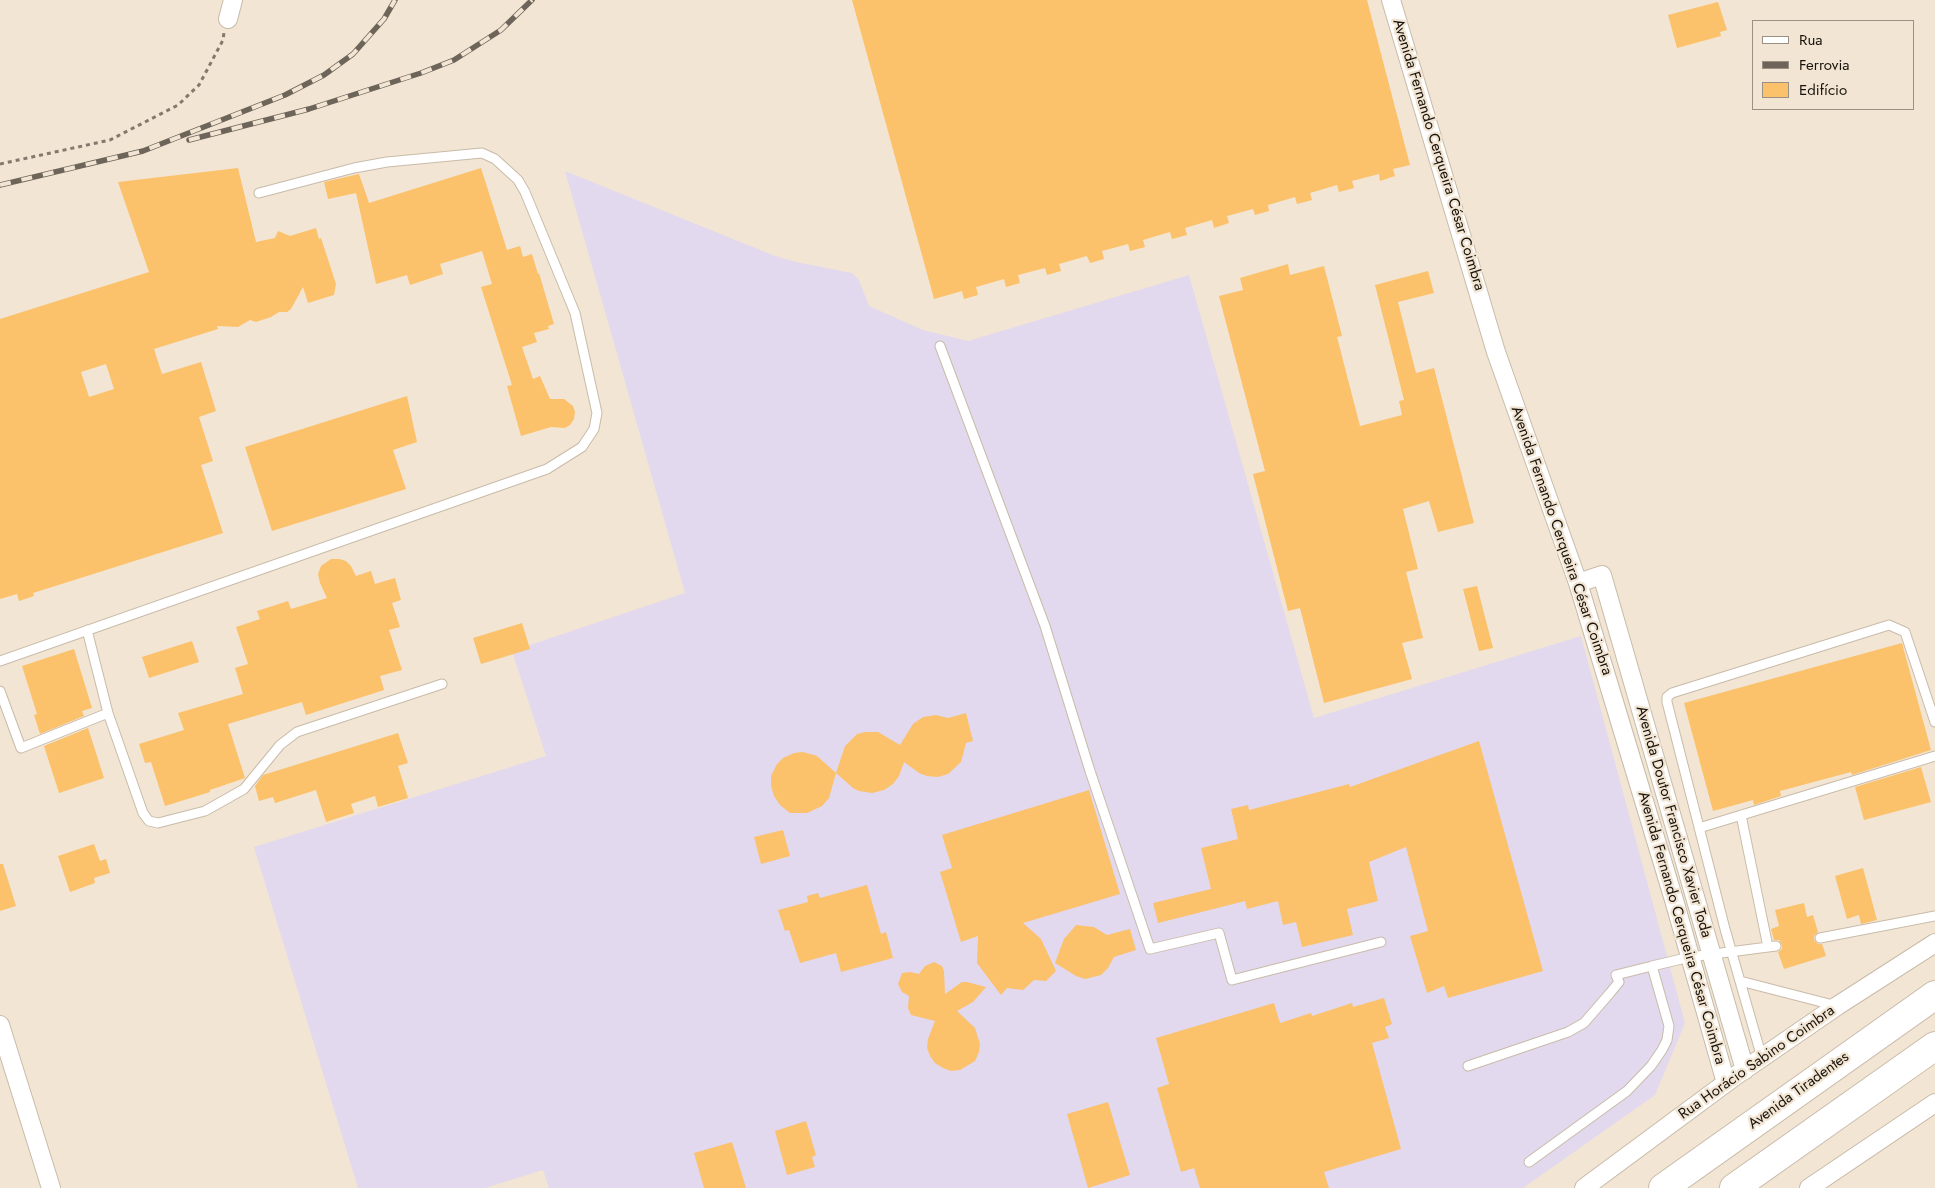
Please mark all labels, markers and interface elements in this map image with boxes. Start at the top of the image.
street label: Avenida Fernando Cerqueira César Coimbra [1388,17,1488,293]
legend [1752,20,1915,110]
text: Rua [1799,29,1823,51]
text: Ferrovia [1799,54,1850,76]
text: Edifício [1799,79,1847,101]
street label: Avenida Fernando Cerqueira César Coimbra [1506,404,1616,678]
street label: Avenida Doutor Francisco Xavier Toda [1631,704,1715,940]
street label: Avenida Fernando Cerqueira César Coimbra [1633,789,1729,1067]
street label: Rua Horácio Sabino Coimbra [1675,1002,1839,1124]
street label: Avenida Tiradentes [1745,1048,1853,1134]

